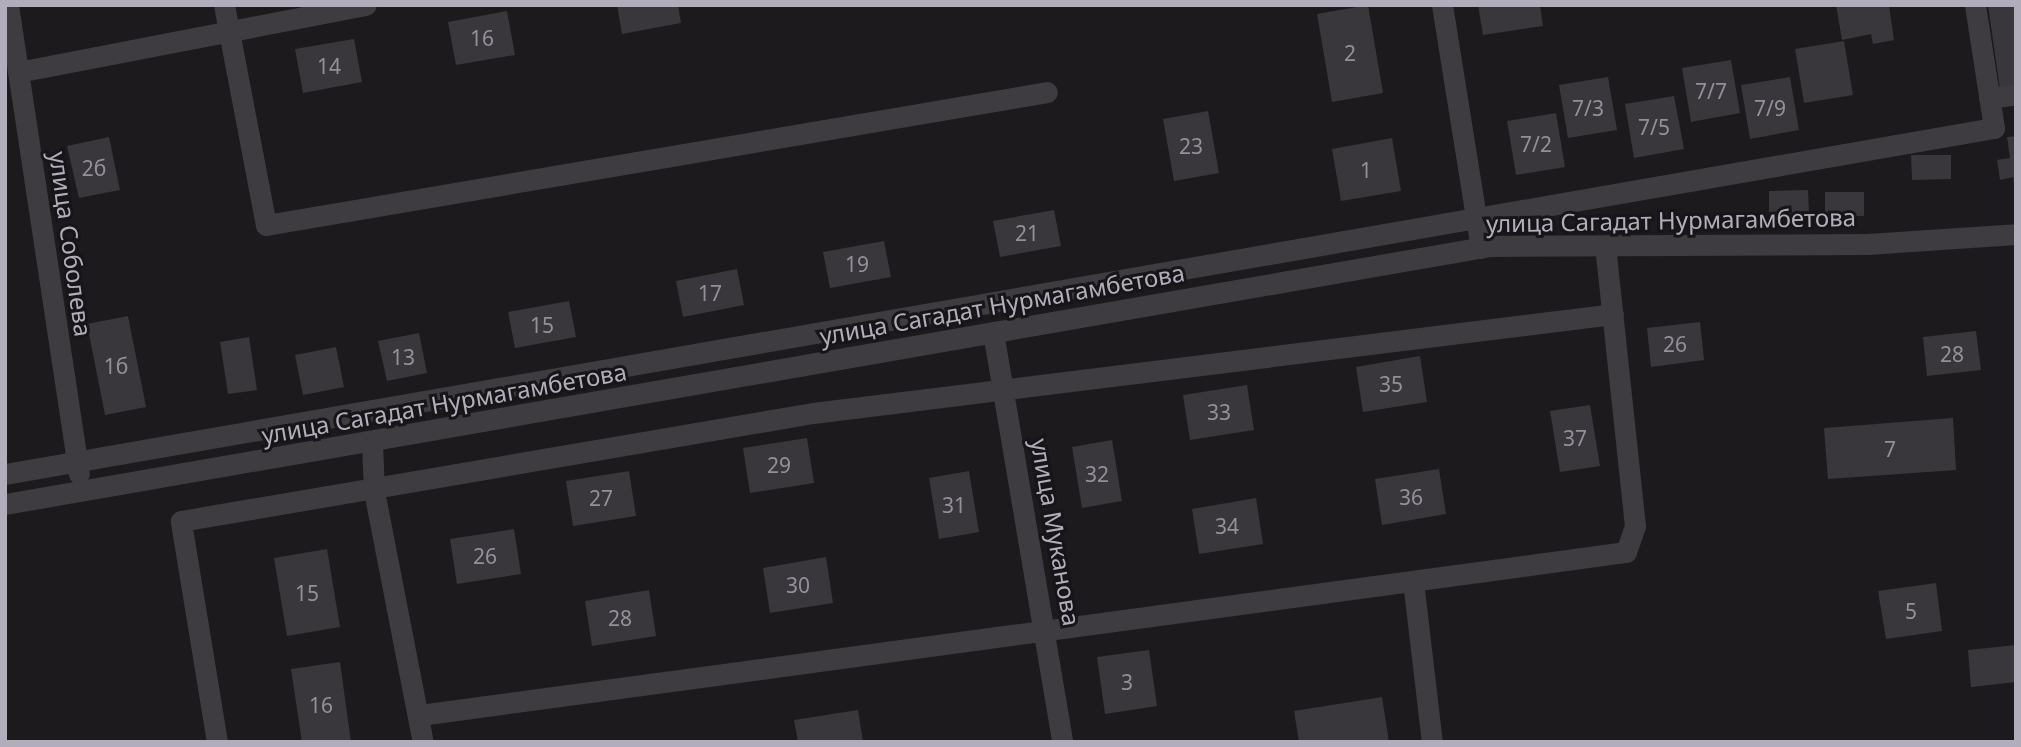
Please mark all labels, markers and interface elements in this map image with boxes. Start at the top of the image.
house number: 16 [470,25,494,51]
house number: 2 [1344,40,1356,66]
house number: 14 [317,53,341,79]
house number: 7/7 [1695,78,1727,104]
house number: 7/3 [1572,95,1604,121]
house number: 7/9 [1754,95,1786,121]
house number: 7/5 [1638,114,1670,140]
house number: 7/2 [1520,131,1552,157]
house number: 23 [1179,133,1203,159]
street label: улица Соболева [44,150,98,338]
house number: 2б [82,155,106,181]
house number: 1 [1360,157,1372,183]
street label: улица Сагадат Нурмагамбетова [1486,202,1856,238]
house number: 21 [1015,220,1039,246]
house number: 19 [845,251,869,277]
street label: улица Сагадат Нурмагамбетова [817,258,1187,350]
house number: 17 [698,280,722,306]
house number: 15 [530,312,554,338]
house number: 26 [1663,331,1687,357]
house number: 28 [1940,341,1964,367]
house number: 13 [391,344,415,370]
house number: 1б [104,353,128,379]
street label: улица Сагадат Нурмагамбетова [259,357,629,449]
house number: 35 [1379,371,1403,397]
house number: 33 [1207,399,1231,425]
house number: 37 [1563,425,1587,451]
street label: улица Муканова [1025,436,1087,628]
house number: 7 [1884,436,1896,462]
house number: 29 [767,452,791,478]
house number: 32 [1085,461,1109,487]
house number: 36 [1399,484,1423,510]
house number: 27 [589,485,613,511]
house number: 31 [942,492,966,518]
house number: 34 [1215,513,1239,539]
house number: 26 [473,543,497,569]
house number: 30 [786,572,810,598]
house number: 15 [295,580,319,606]
house number: 5 [1905,598,1917,624]
house number: 28 [608,605,632,631]
house number: 3 [1121,669,1133,695]
house number: 16 [309,692,333,718]

